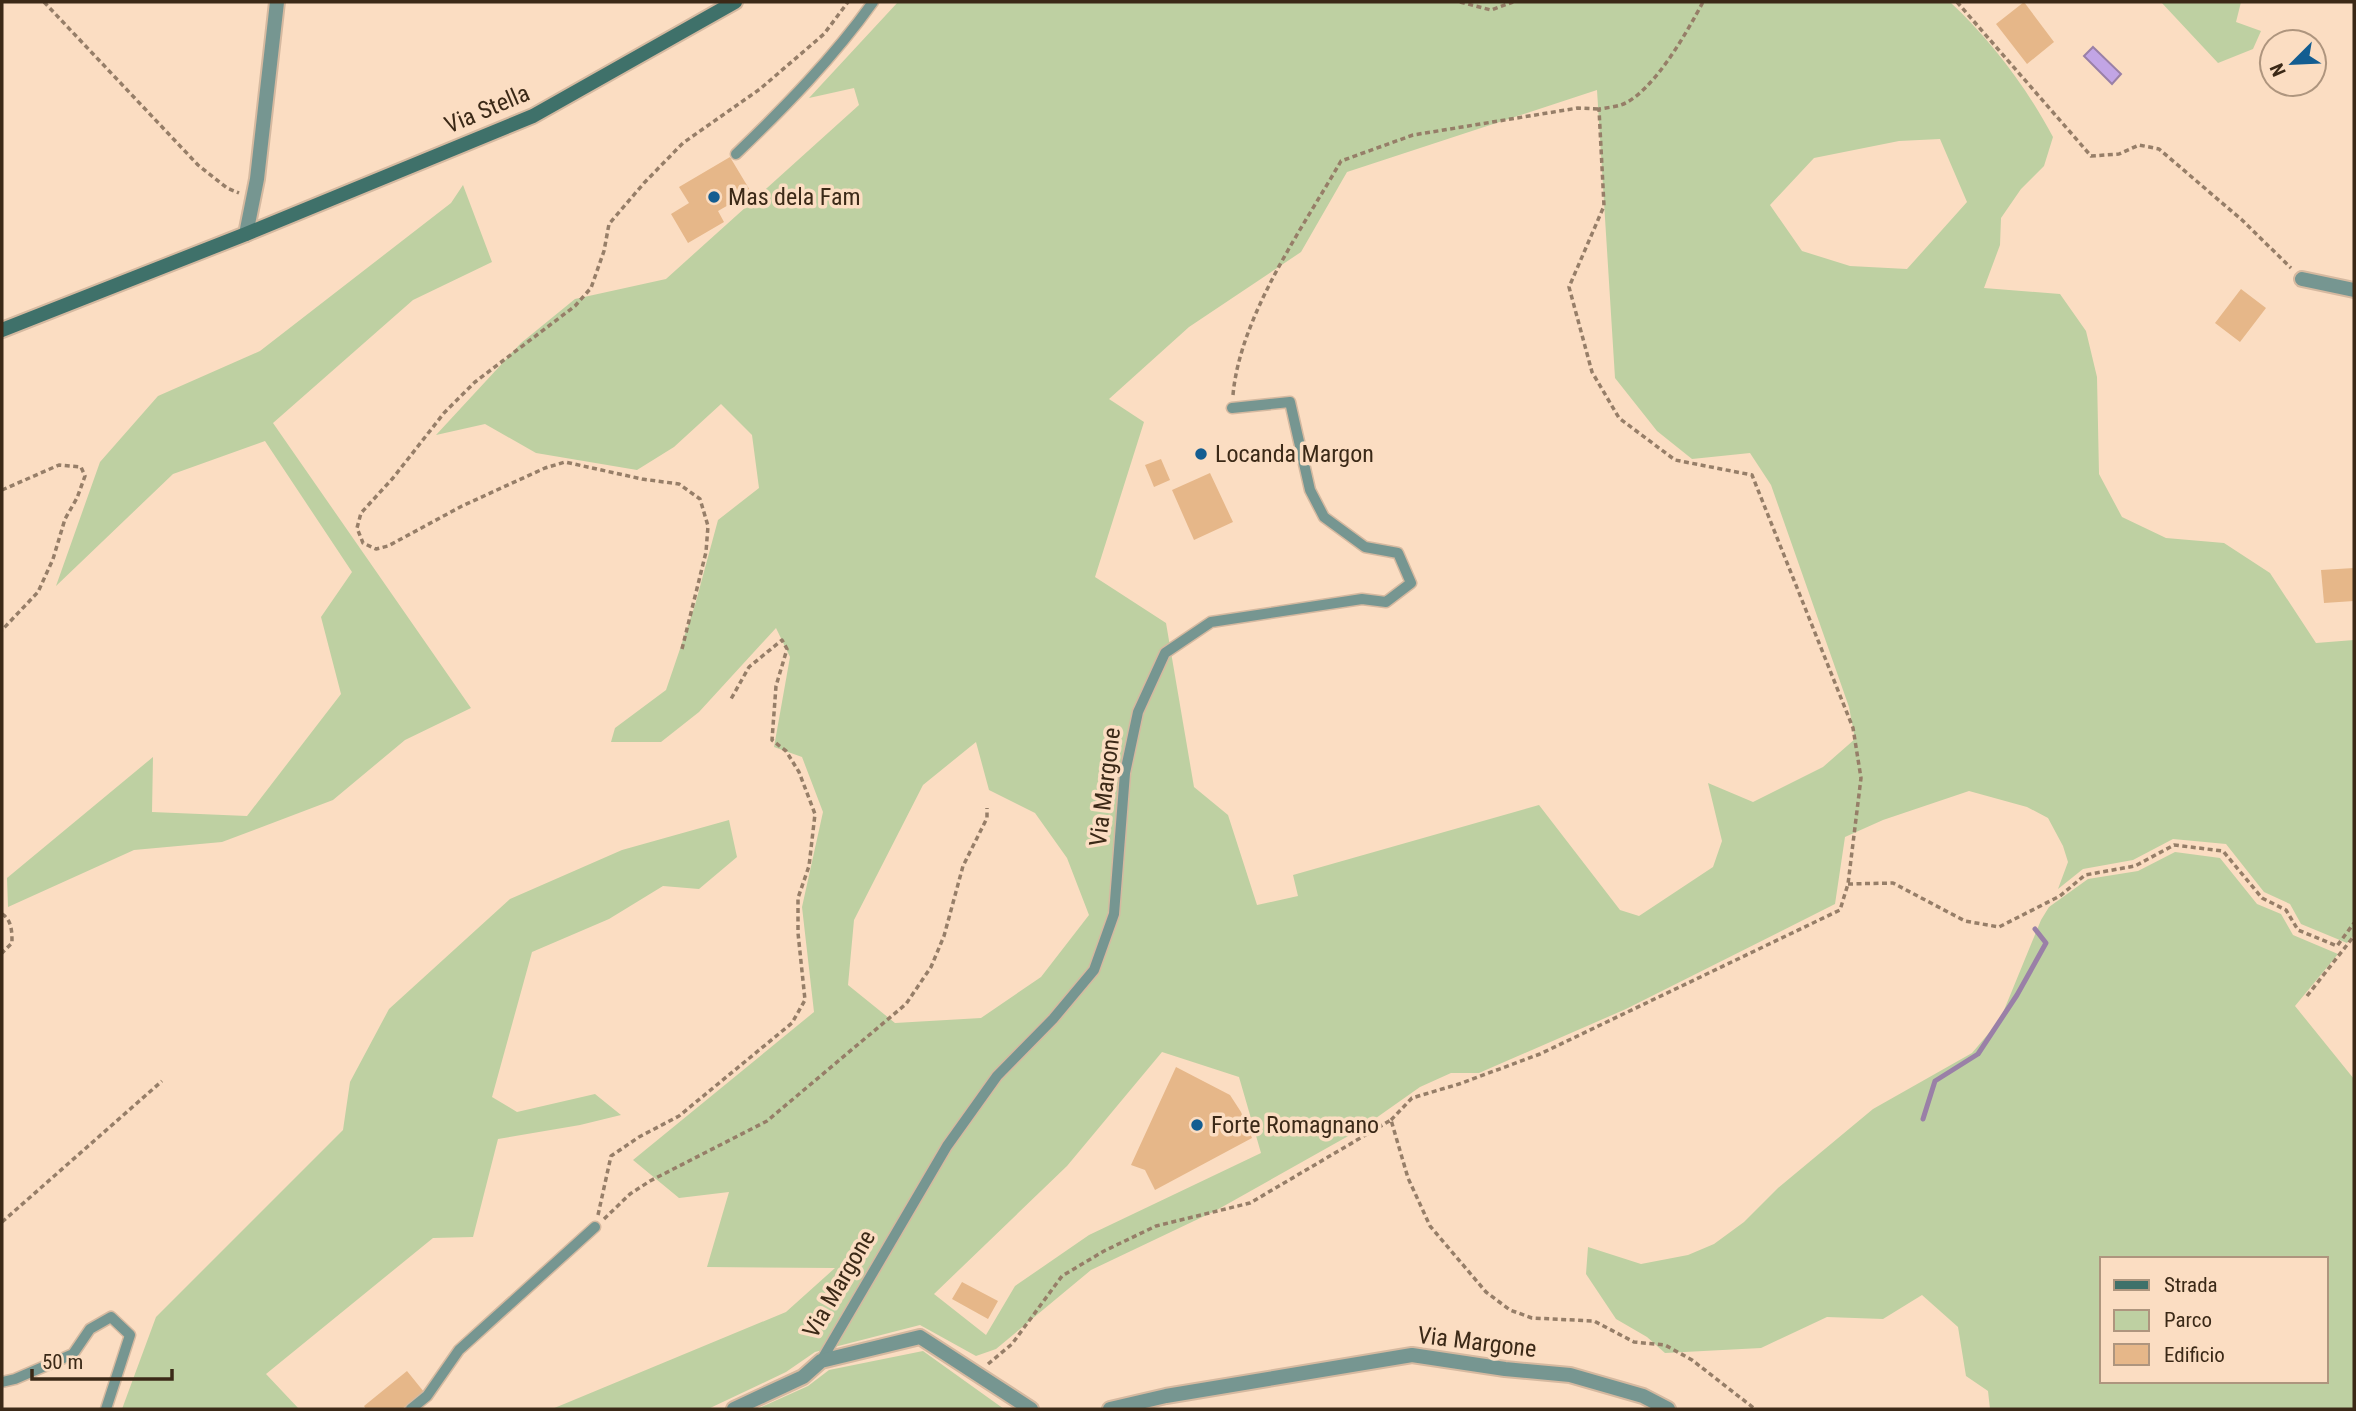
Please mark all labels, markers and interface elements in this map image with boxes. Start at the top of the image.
north arrow [2258,28,2328,98]
text: N [2265,60,2291,80]
street label: Via Stella [440,79,534,139]
place label: Mas dela Fam [728,183,860,211]
marker: Mas dela Fam [706,189,722,205]
place label: Locanda Margon [1215,440,1374,468]
marker: Locanda Margon [1193,446,1209,462]
street label: Via Margone [1084,726,1126,848]
place label: Forte Romagnano [1211,1111,1379,1139]
marker: Forte Romagnano [1189,1117,1205,1133]
street label: Via Margone [797,1225,881,1343]
legend [2100,1257,2328,1383]
text: Strada [2164,1273,2218,1297]
text: Parco [2164,1308,2212,1332]
street label: Via Margone [1416,1321,1538,1363]
scale bar [32,1338,172,1382]
text: Edificio [2164,1343,2225,1367]
text: 50 m [42,1350,83,1374]

